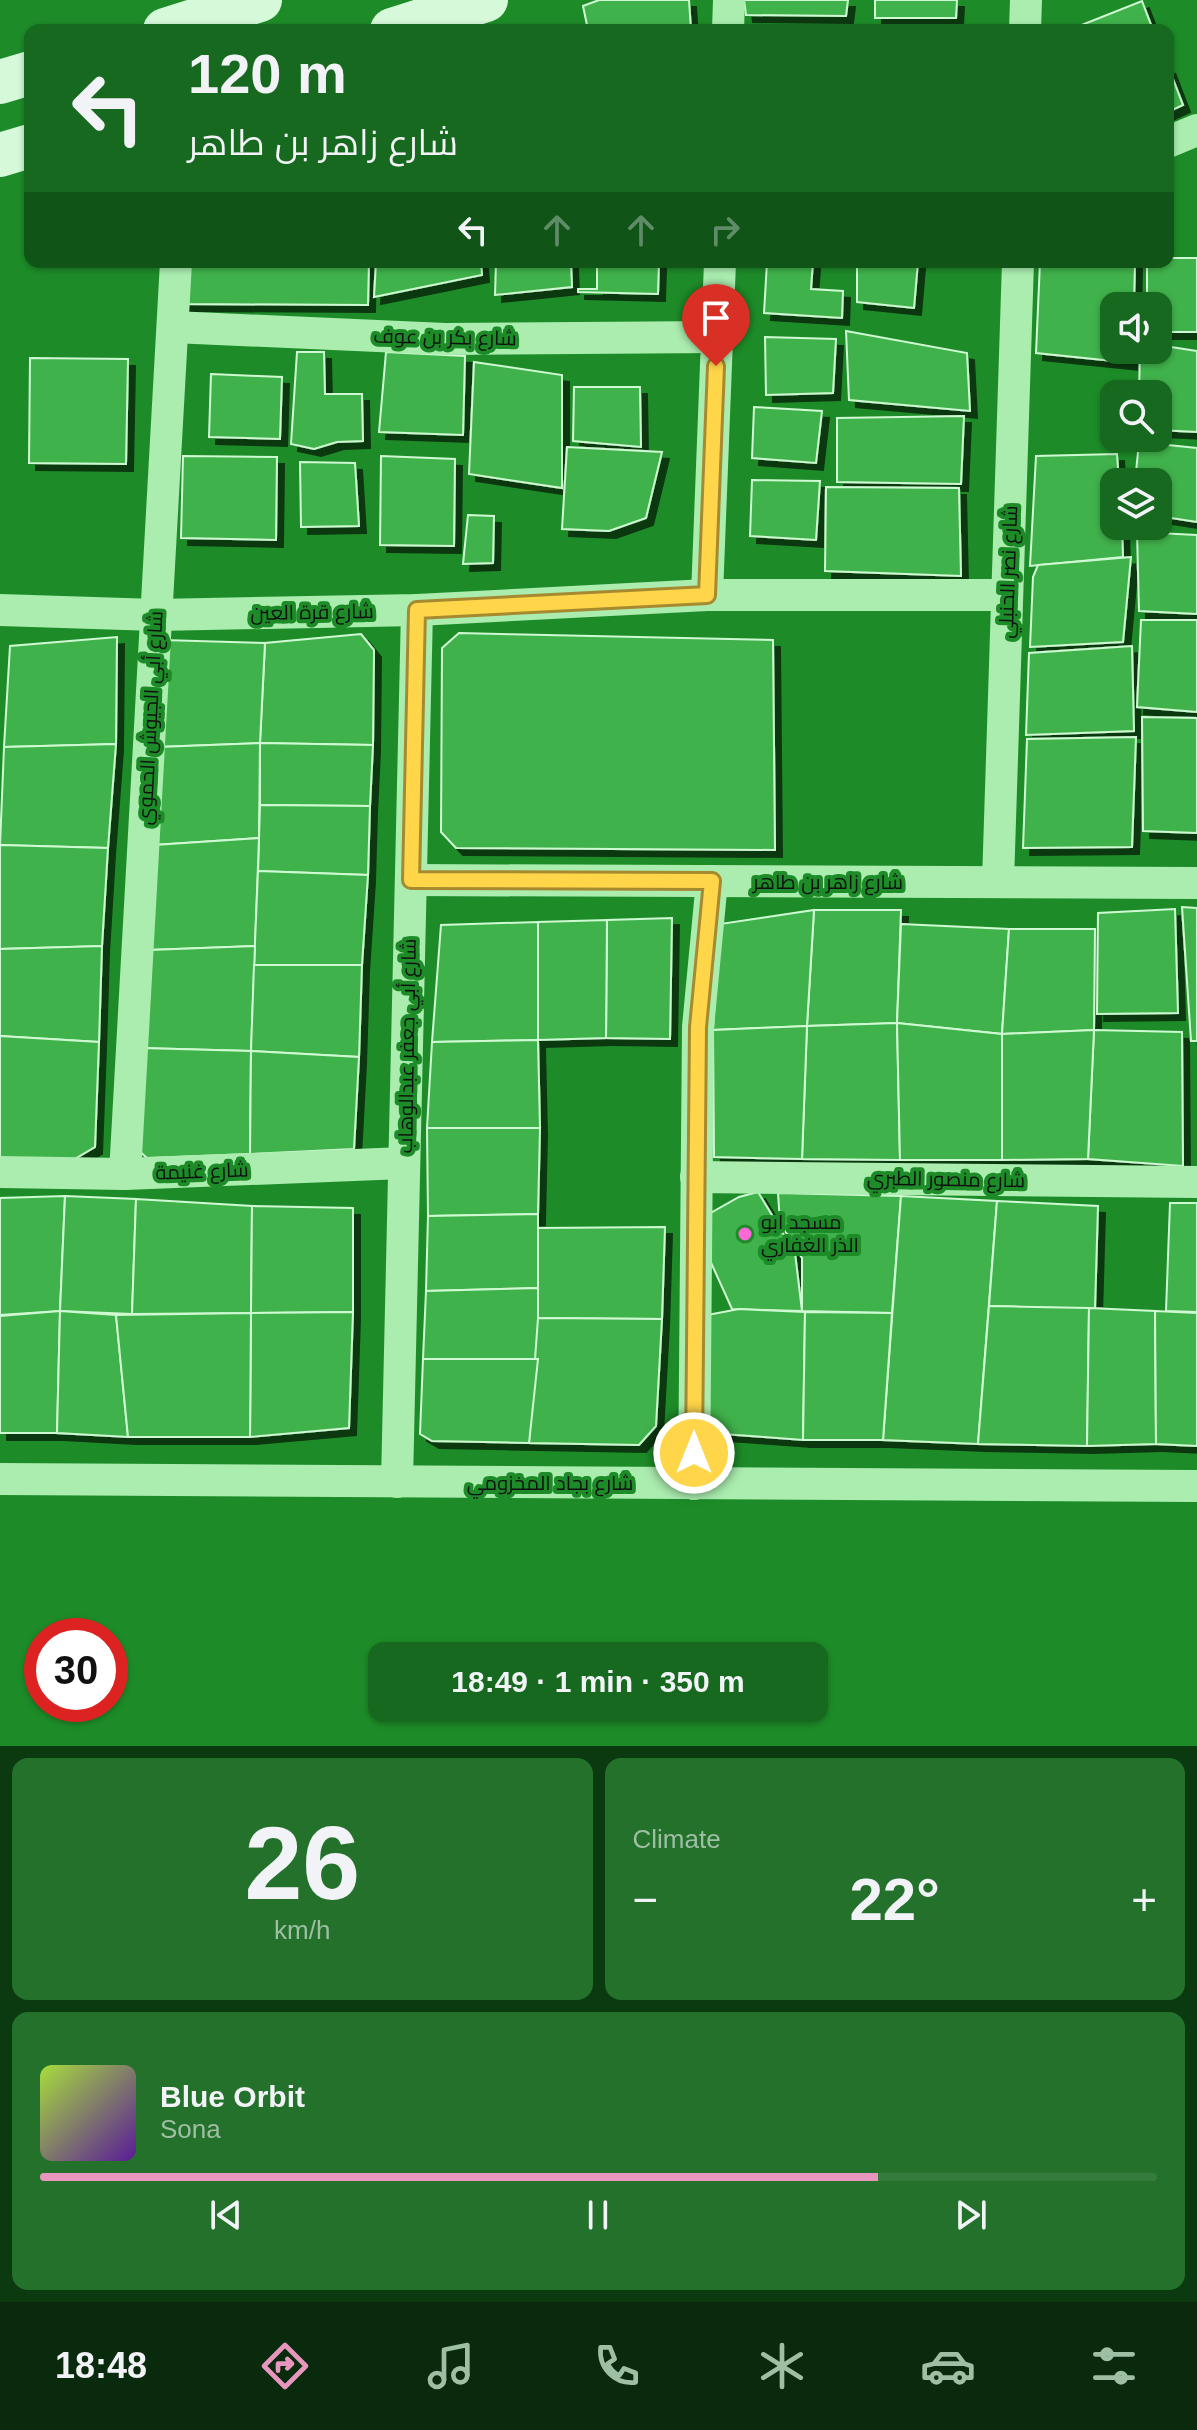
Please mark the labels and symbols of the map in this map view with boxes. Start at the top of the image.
pin [682,284,750,366]
street label: شارع بكر بن عوف [373,325,517,352]
street label: شارع نصر الحنبلي [995,505,1026,639]
street label: شارع قرة العين [250,600,374,627]
street label: شارع أبي الجيوش الحموي [132,610,172,826]
street label: شارع زاهر بن طاهر [752,871,903,896]
street label: شارع أبي جعفر عبدالوهاب [393,938,425,1154]
street label: شارع غنيمة [155,1158,249,1187]
street label: شارع منصور الطبري [867,1167,1025,1196]
place label: مسجد ابو الذر الغفاري [761,1211,859,1261]
marker: مسجد ابو الذر الغفاري [736,1225,754,1243]
position arrow [652,1411,736,1495]
street label: شارع بجاد المخزومي [467,1472,633,1499]
speed limit sign: 30 [24,1618,128,1722]

